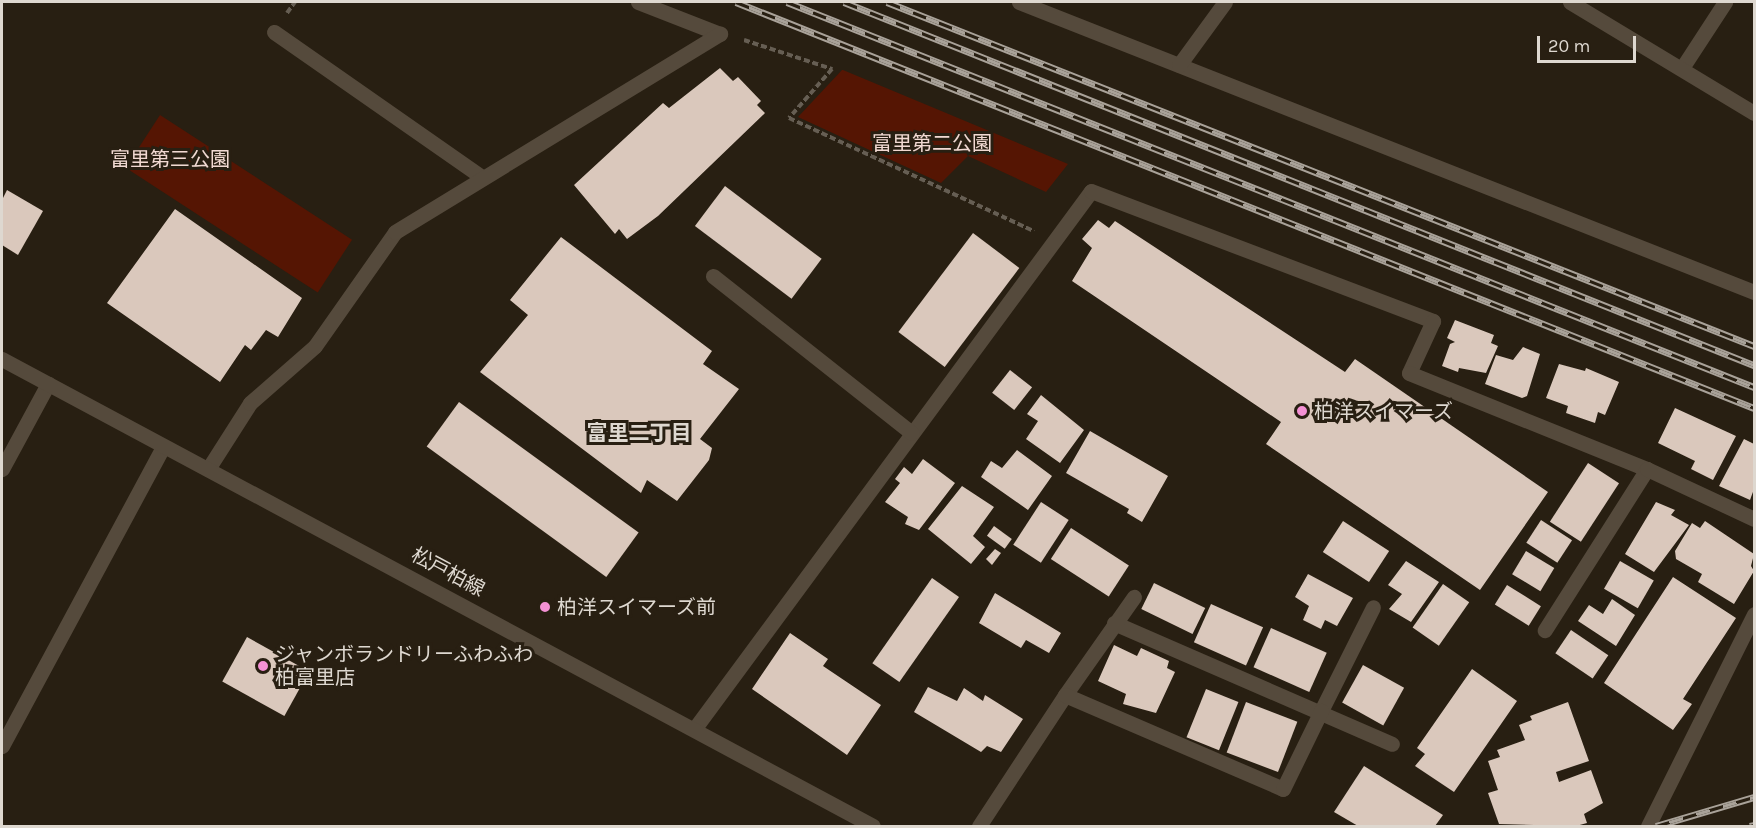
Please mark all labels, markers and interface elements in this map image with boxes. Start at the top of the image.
scale bar [1540,24,1639,62]
text: 20 m [1548,35,1590,57]
park label: 富里第二公園 [872,131,992,155]
park label: 富里第三公園 [110,147,230,171]
place label: 柏洋スイマーズ [1314,399,1454,423]
marker: 柏洋スイマーズ [1295,404,1309,418]
district label: 富里二丁目 [587,420,691,446]
street label: 松戸柏線 [407,543,489,601]
place label: 柏洋スイマーズ前 [557,595,717,619]
marker: 柏洋スイマーズ前 [538,600,552,614]
place label: ジャンボランドリーふわふわ 柏富里店 [275,642,535,689]
marker: ジャンボランドリーふわふわ 柏富里店 [256,659,270,673]

